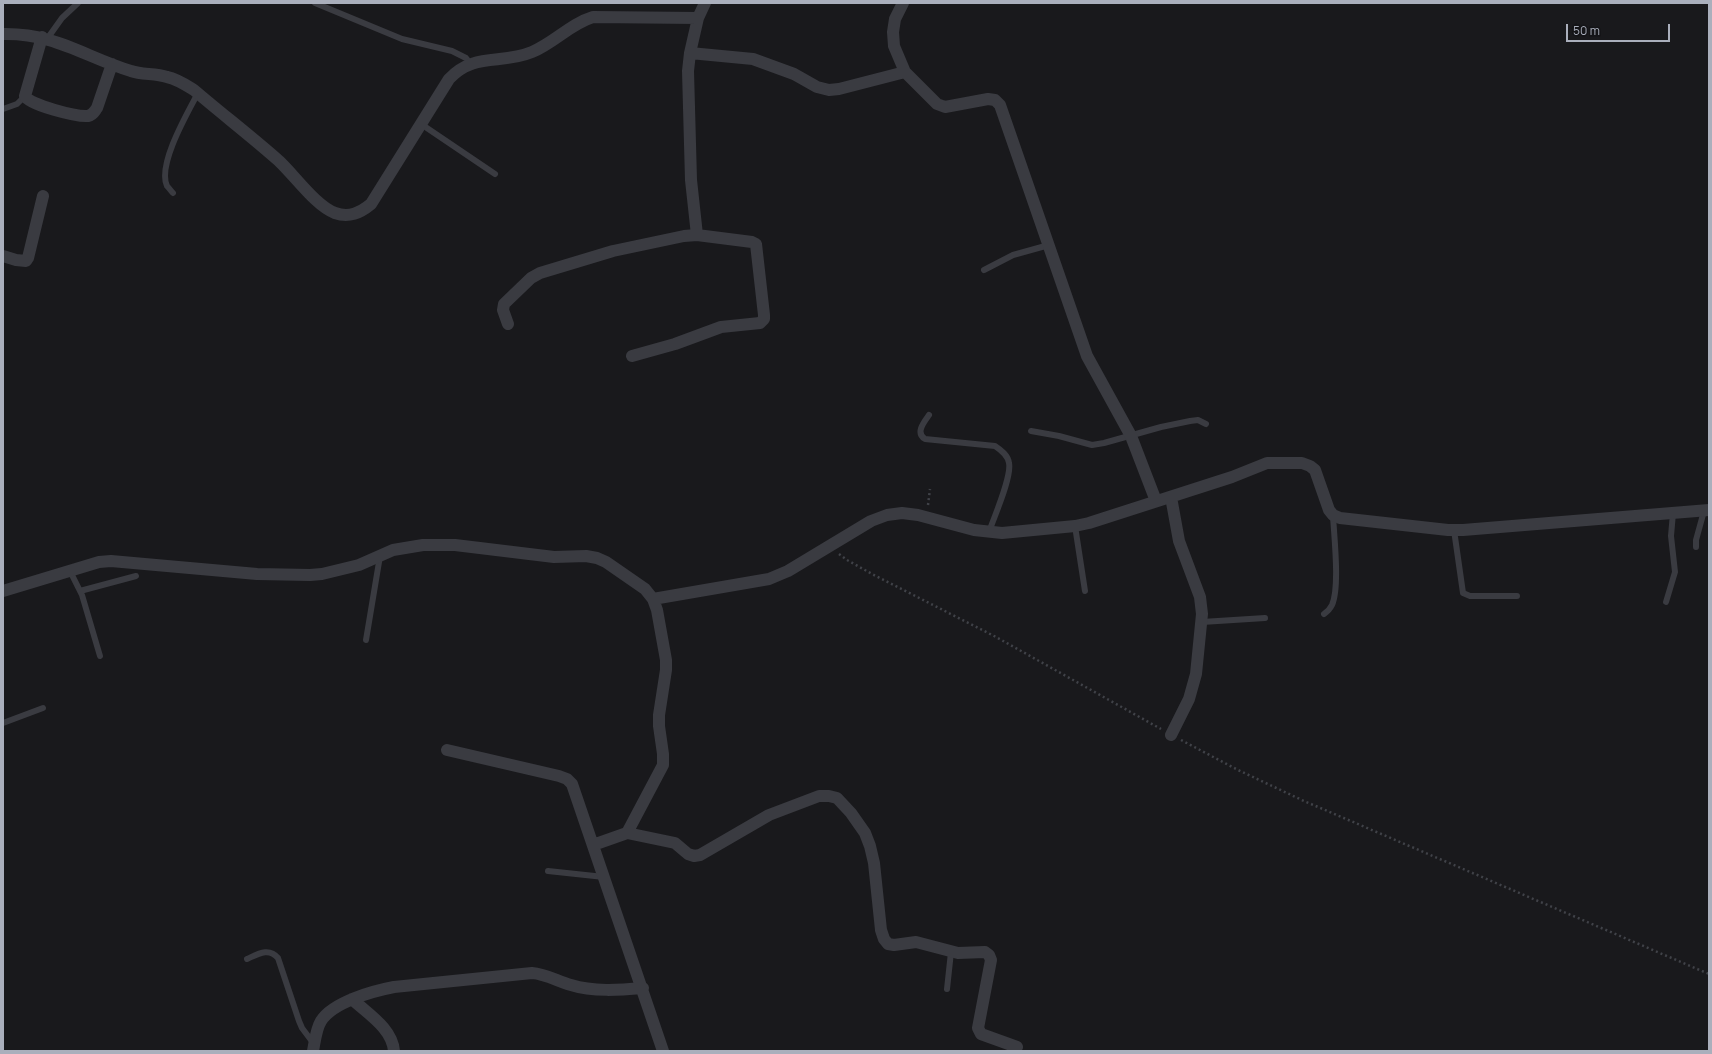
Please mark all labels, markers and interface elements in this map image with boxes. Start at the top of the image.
scale bar [1568,16,1672,42]
text: 50 m [1573,22,1600,39]

